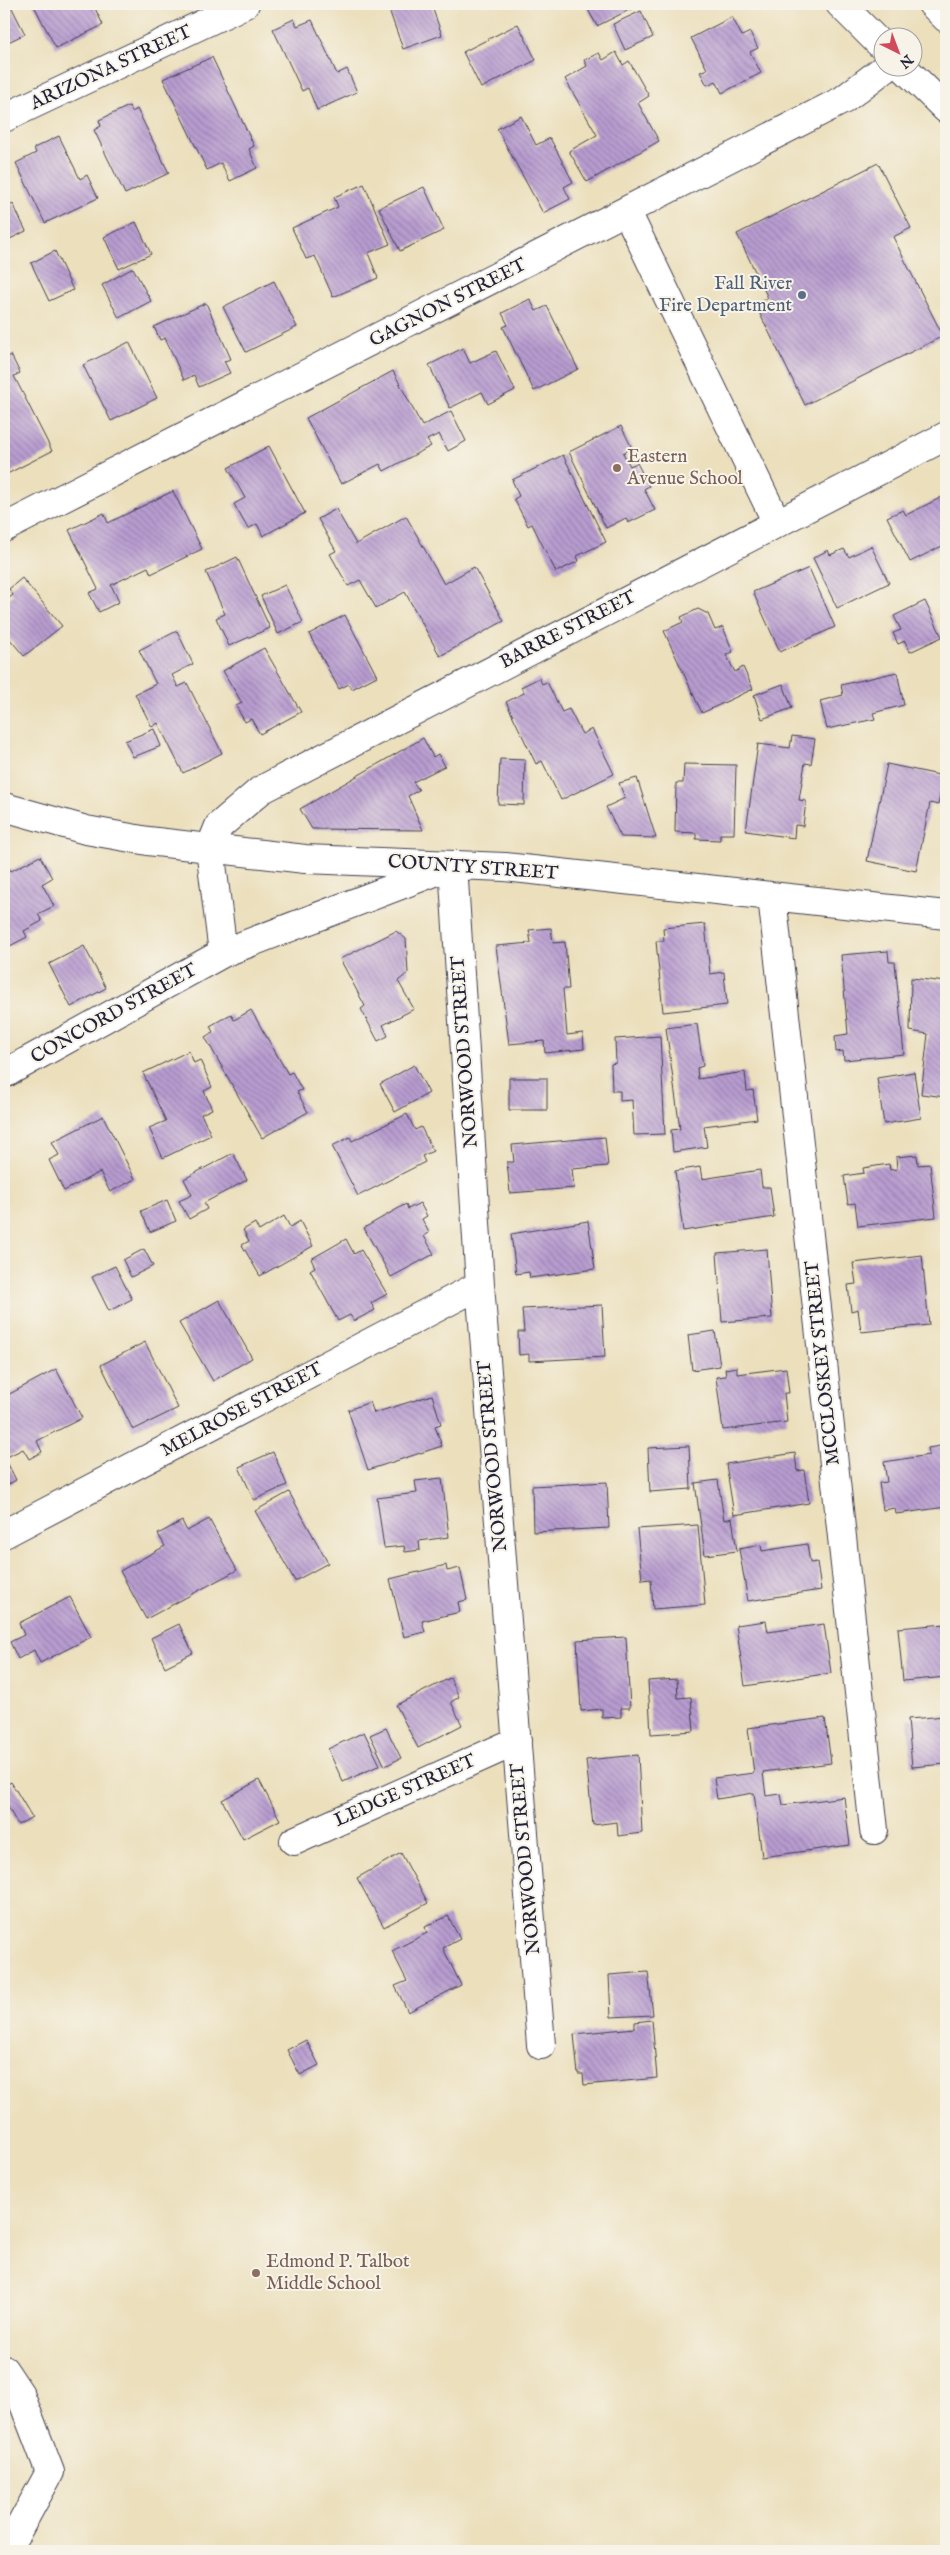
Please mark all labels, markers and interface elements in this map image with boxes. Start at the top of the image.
street label: ARIZONA STREET [26,20,196,116]
north arrow [872,28,922,78]
text: N [896,50,917,72]
street label: GAGNON STREET [366,253,531,353]
place label: Fall River Fire Department [659,272,792,318]
marker: Fall River Fire Department [796,289,808,301]
place label: Eastern Avenue School [626,445,744,491]
marker: Eastern Avenue School [611,462,623,474]
street label: BARRE STREET [496,585,640,675]
street label: COUNTY STREET [387,850,559,886]
street label: NORWOOD STREET [446,955,484,1149]
street label: CONCORD STREET [27,958,201,1070]
street label: MCCLOSKEY STREET [800,1259,846,1467]
street label: MELROSE STREET [157,1357,327,1463]
street label: NORWOOD STREET [473,1359,513,1553]
street label: LEDGE STREET [330,1749,480,1833]
street label: NORWOOD STREET [506,1762,546,1956]
place label: Edmond P. Talbot Middle School [266,2250,410,2296]
marker: Edmond P. Talbot Middle School [250,2267,262,2279]

